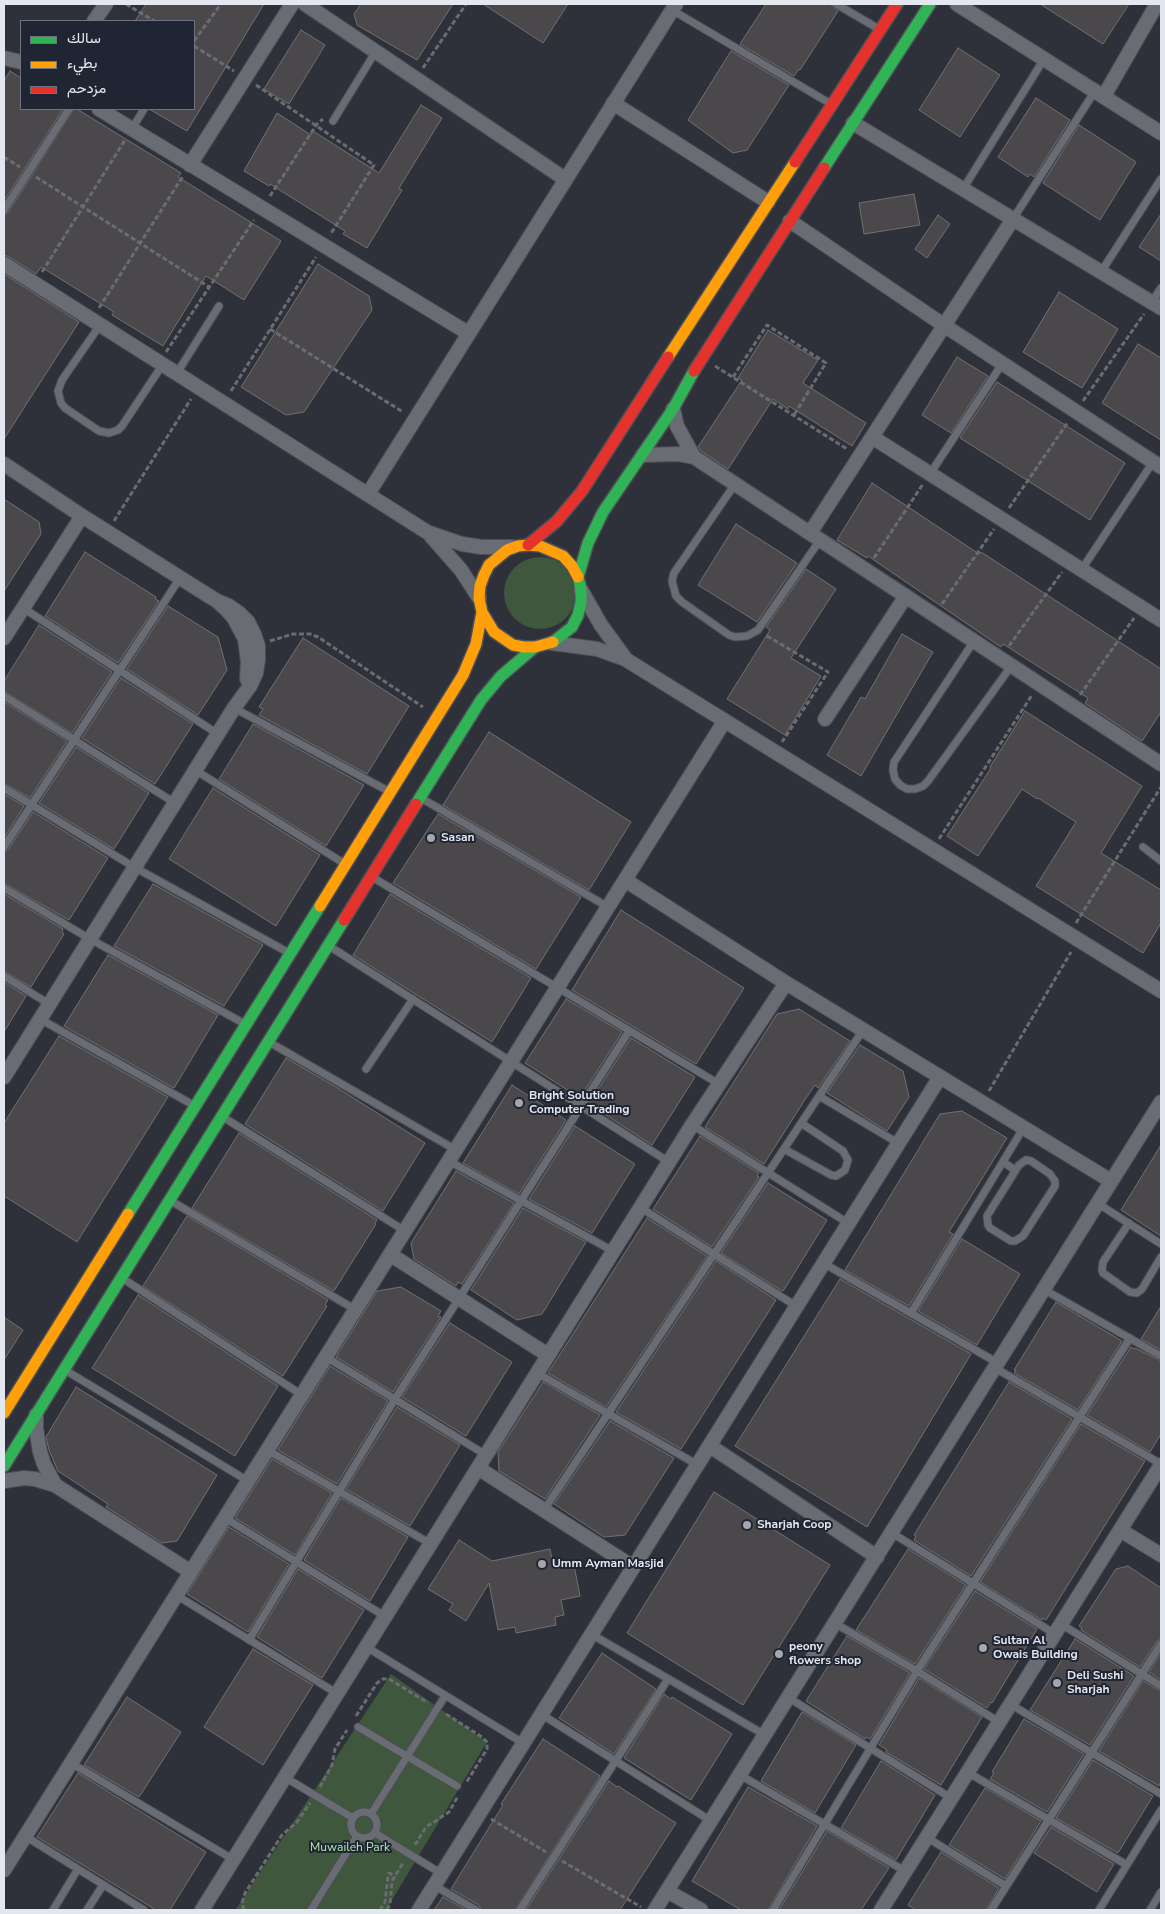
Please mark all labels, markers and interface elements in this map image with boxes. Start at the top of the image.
legend [20,20,195,110]
text: سالك [67,28,101,48]
text: بطيء [67,53,97,73]
text: مزدحم [67,78,106,98]
place label: Sasan [441,831,475,845]
marker: Sasan [425,832,437,844]
place label: Bright Solution Computer Trading [529,1089,630,1117]
marker: Bright Solution Computer Trading [513,1097,525,1109]
place label: Sharjah Coop [757,1518,832,1532]
marker: Sharjah Coop [741,1519,753,1531]
place label: Umm Ayman Masjid [552,1557,664,1571]
marker: Umm Ayman Masjid [536,1558,548,1570]
place label: Sultan Al Owais Building [993,1634,1078,1662]
place label: peony flowers shop [789,1640,861,1668]
marker: Sultan Al Owais Building [977,1642,989,1654]
marker: peony flowers shop [773,1648,785,1660]
place label: Deli Sushi Sharjah [1067,1669,1123,1697]
marker: Deli Sushi Sharjah [1051,1677,1063,1689]
park label: Muwaileh Park [310,1841,390,1855]

